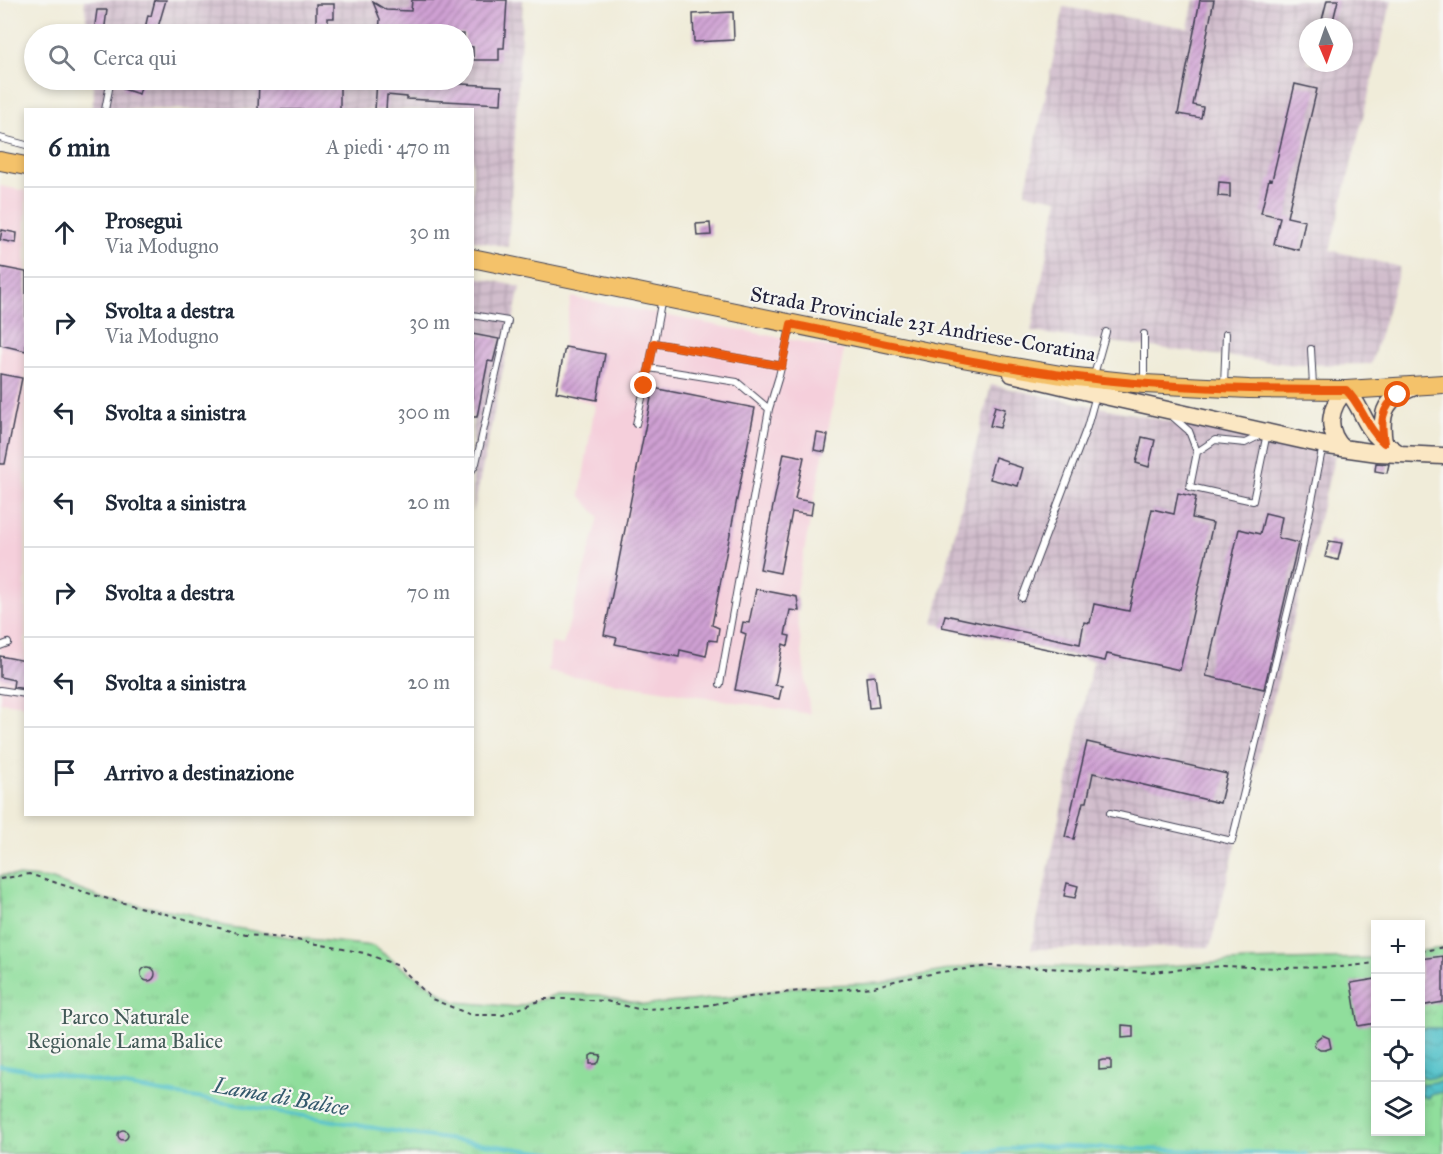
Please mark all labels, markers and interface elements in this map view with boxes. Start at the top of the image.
north arrow [1299,18,1353,72]
search box [24,24,474,90]
icon: search [45,41,78,74]
text: Cerca qui [93,44,177,71]
text: 6 min [48,131,110,163]
text: A piedi · 470 m [326,135,450,159]
text: Prosegui [105,207,182,234]
icon: ahead [48,216,81,249]
text: 30 m [409,220,450,244]
text: Via Modugno [105,234,219,258]
street label: Strada Provinciale 231 Andriese-Coratina [748,281,1098,367]
text: Svolta a destra [105,297,234,324]
icon: right [48,306,81,339]
text: 30 m [409,310,450,334]
text: Via Modugno [105,324,219,348]
route end [630,372,656,398]
route start [1384,381,1410,407]
icon: left [48,396,81,429]
text: Svolta a sinistra [105,399,246,426]
text: 300 m [398,400,450,424]
icon: left [48,486,81,519]
text: Svolta a sinistra [105,489,246,516]
text: 20 m [407,490,450,514]
icon: right [48,576,81,609]
text: Svolta a destra [105,579,234,606]
text: 70 m [407,580,450,604]
icon: left [48,666,81,699]
text: Svolta a sinistra [105,669,246,696]
text: 20 m [407,670,450,694]
icon: arrive [48,756,81,789]
text: Arrivo a destinazione [105,759,294,786]
map controls [1371,920,1425,1136]
button: + [1371,920,1425,974]
button: − [1371,974,1425,1028]
park label: Parco Naturale Regionale Lama Balice [27,1004,223,1054]
button: locate [1371,1028,1425,1082]
water label: Lama di Balice [211,1071,351,1122]
button: layers [1371,1082,1425,1136]

